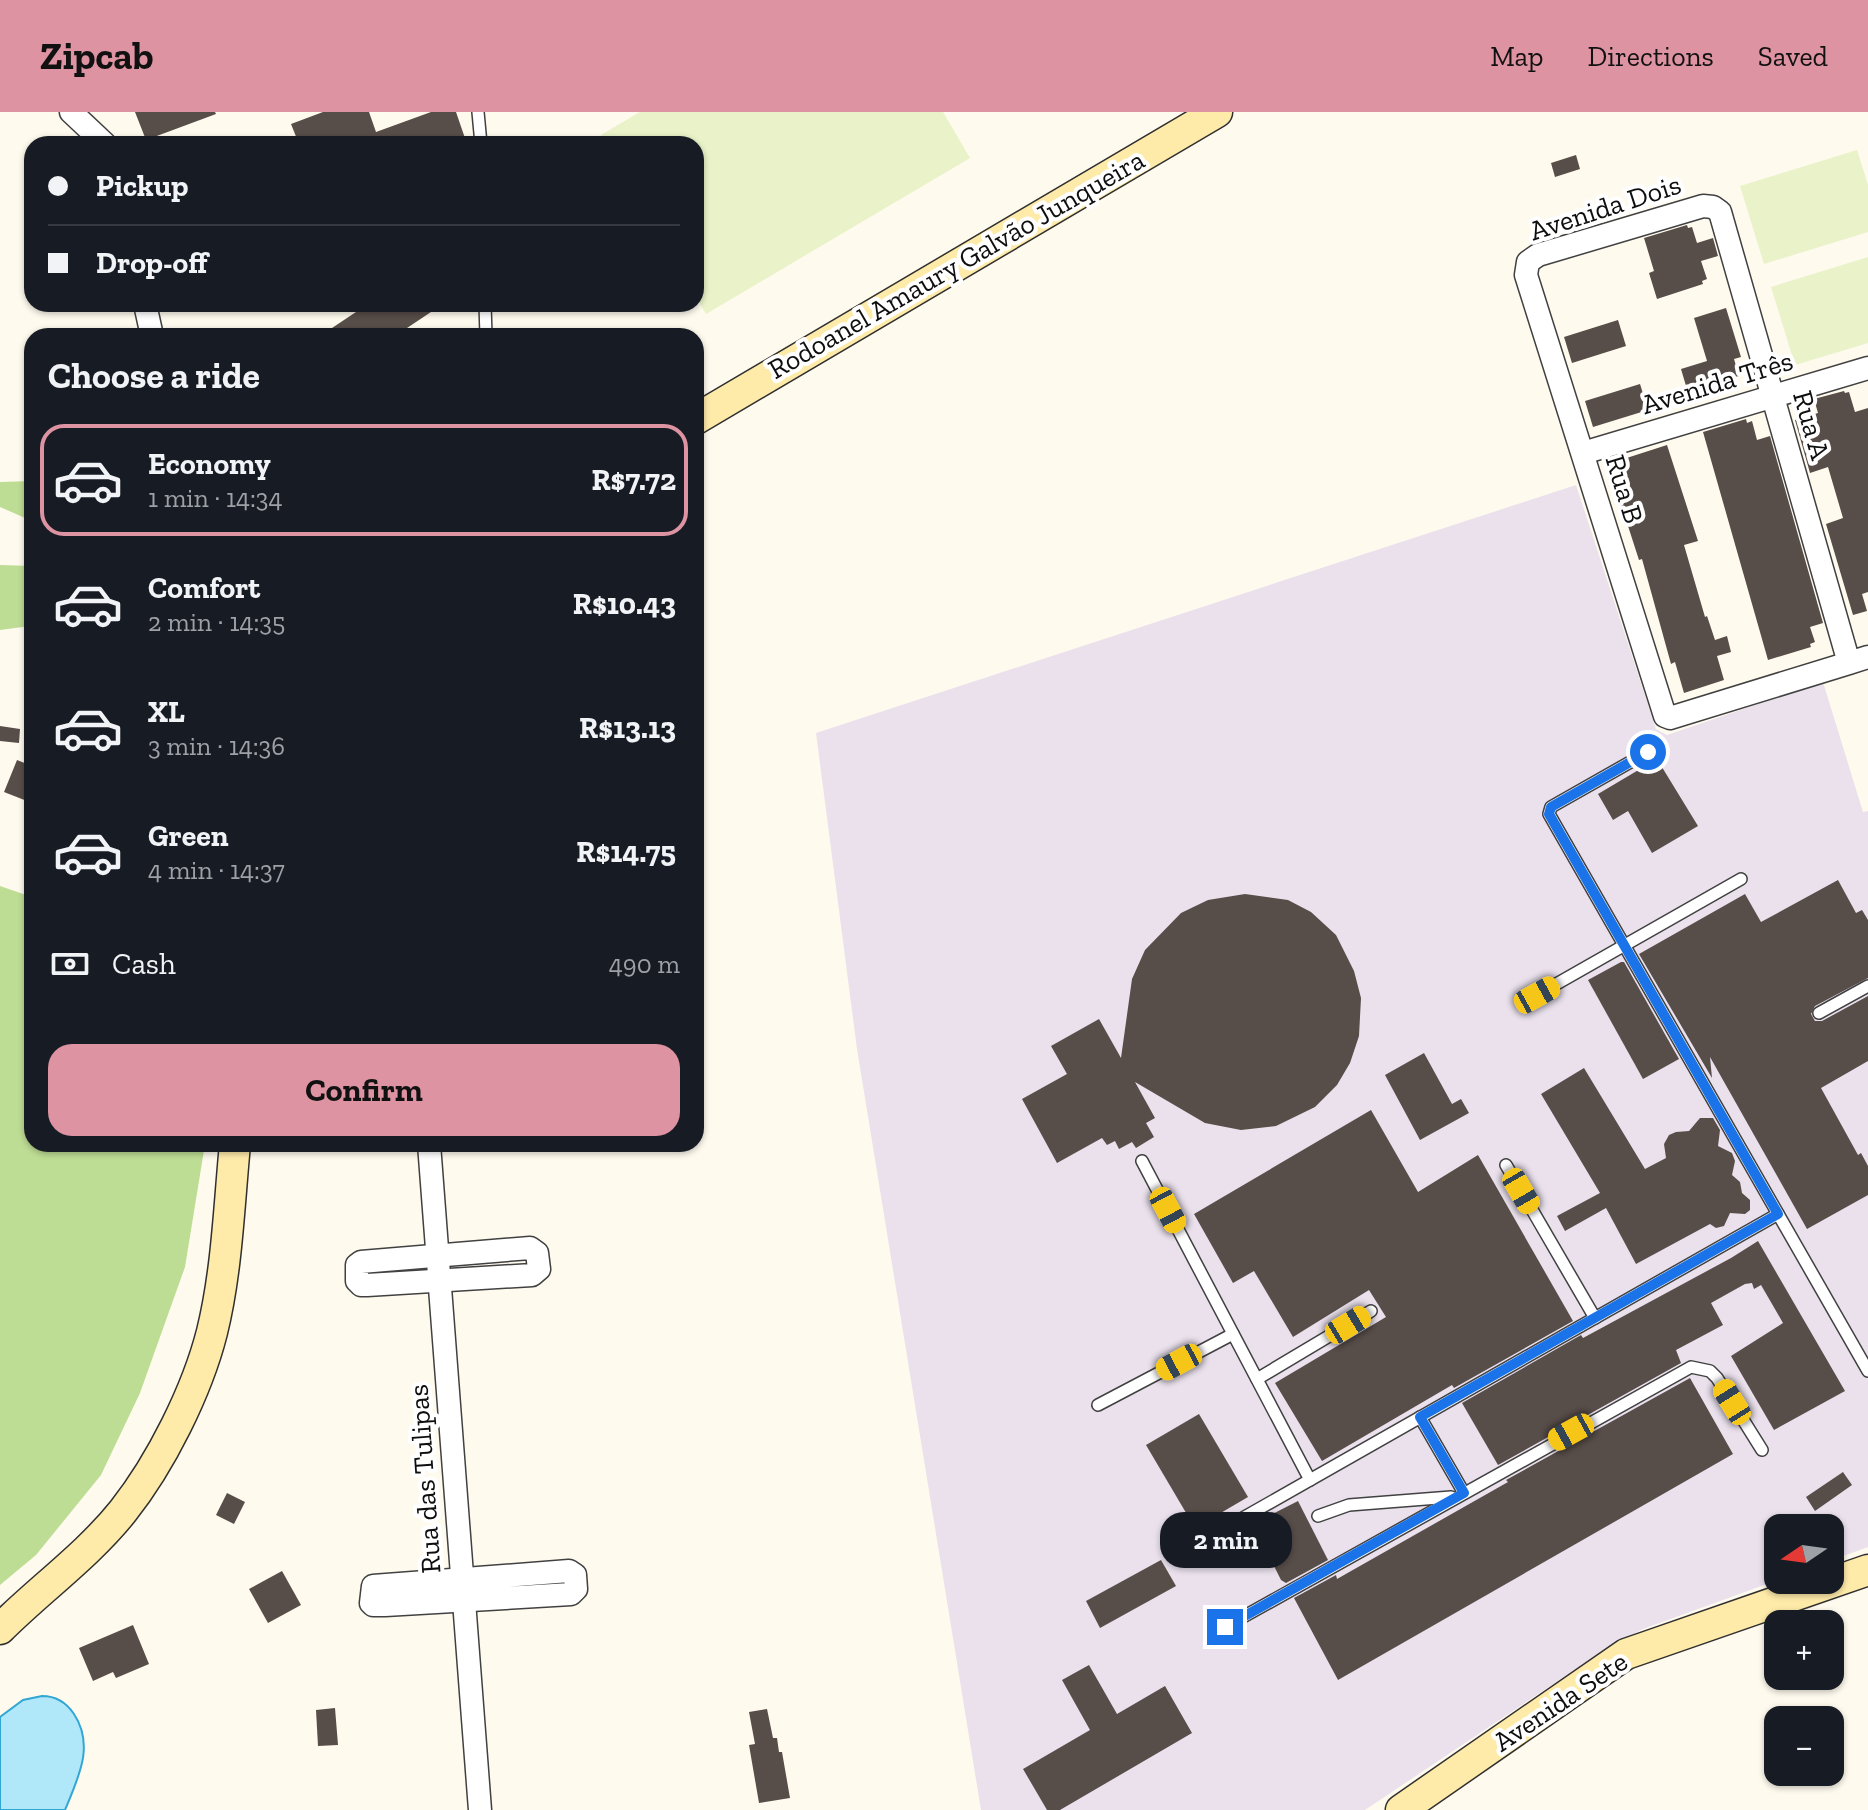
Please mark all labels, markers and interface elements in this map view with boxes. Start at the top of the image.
text: Zipcab [40,33,154,79]
text: Map [1490,40,1543,73]
text: Directions [1587,40,1714,73]
text: Saved [1758,40,1828,73]
street label: Rodoanel Amaury Galvão Junqueira [762,143,1151,386]
text: Pickup [96,168,188,204]
street label: Avenida Dois [1525,168,1685,247]
text: Drop-off [96,245,208,281]
street label: Avenida Três [1637,344,1797,421]
text: Choose a ride [48,354,260,397]
street label: Rua A [1786,387,1837,464]
icon: car [52,444,124,516]
text: Economy [148,446,271,482]
street label: Rua B [1599,451,1651,527]
text: R$7.72 [591,462,676,498]
text: 1 min · 14:34 [148,482,283,514]
icon: car [52,568,124,640]
text: Comfort [148,570,260,606]
text: R$10.43 [573,586,676,622]
text: 2 min · 14:35 [148,606,285,638]
icon: car [52,692,124,764]
text: XL [148,694,185,730]
text: R$13.13 [579,710,676,746]
text: 3 min · 14:36 [148,730,285,762]
route start [1630,734,1666,770]
icon: car [52,816,124,888]
text: Green [148,818,228,854]
text: R$14.75 [576,834,676,870]
text: 4 min · 14:37 [148,854,285,886]
icon: cash [48,942,92,986]
text: Cash [112,946,176,982]
text: 490 m [609,948,680,980]
car [1510,973,1564,1017]
button: Confirm [48,1044,680,1136]
car [1499,1164,1543,1218]
car [1146,1183,1190,1237]
car [1321,1302,1375,1348]
car [1152,1340,1206,1384]
car [1709,1375,1755,1429]
street label: Rua das Tulipas [401,1383,448,1575]
car [1544,1410,1598,1454]
callout: 2 min [1159,1511,1291,1567]
north arrow [1764,1514,1844,1594]
map controls [1764,1514,1844,1786]
text: 2 min [1194,1524,1258,1556]
route end [1207,1609,1243,1645]
button: + [1764,1610,1844,1690]
street label: Avenida Sete [1487,1645,1634,1758]
button: − [1764,1706,1844,1786]

